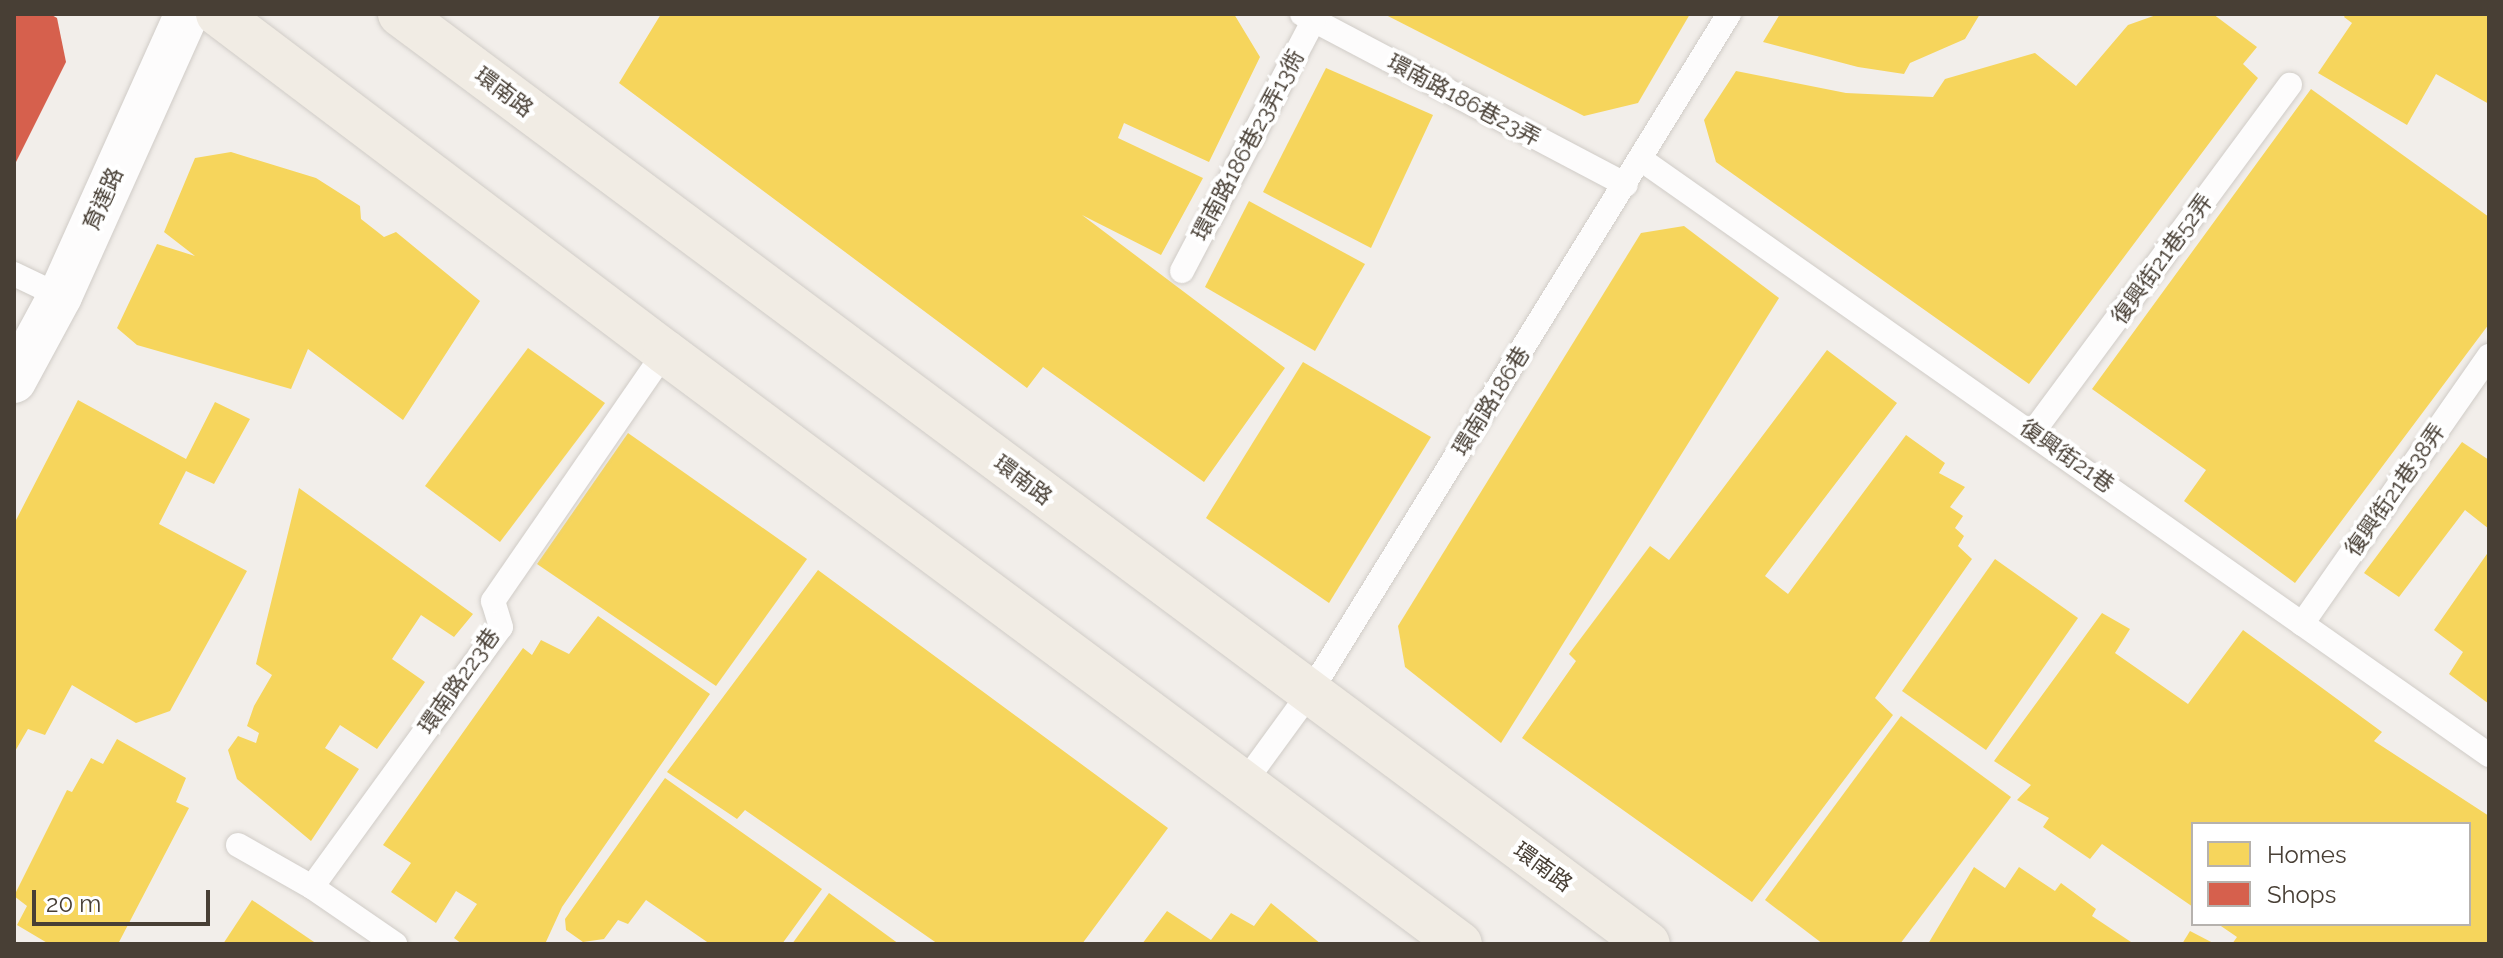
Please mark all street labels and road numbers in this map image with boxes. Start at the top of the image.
street label: 環南路186巷23弄13衖 [1187,45,1309,245]
street label: 環南路186巷23弄 [1383,49,1545,151]
street label: 環南路 [470,62,538,122]
street label: 育達路 [78,163,128,235]
street label: 復興街21巷52弄 [2106,189,2218,329]
street label: 環南路186巷 [1447,342,1535,460]
street label: 復興街21巷 [2015,414,2119,498]
street label: 復興街21巷38弄 [2340,419,2450,561]
street label: 環南路 [989,450,1057,510]
street label: 環南路223巷 [413,623,505,739]
street label: 環南路 [1509,837,1577,897]

